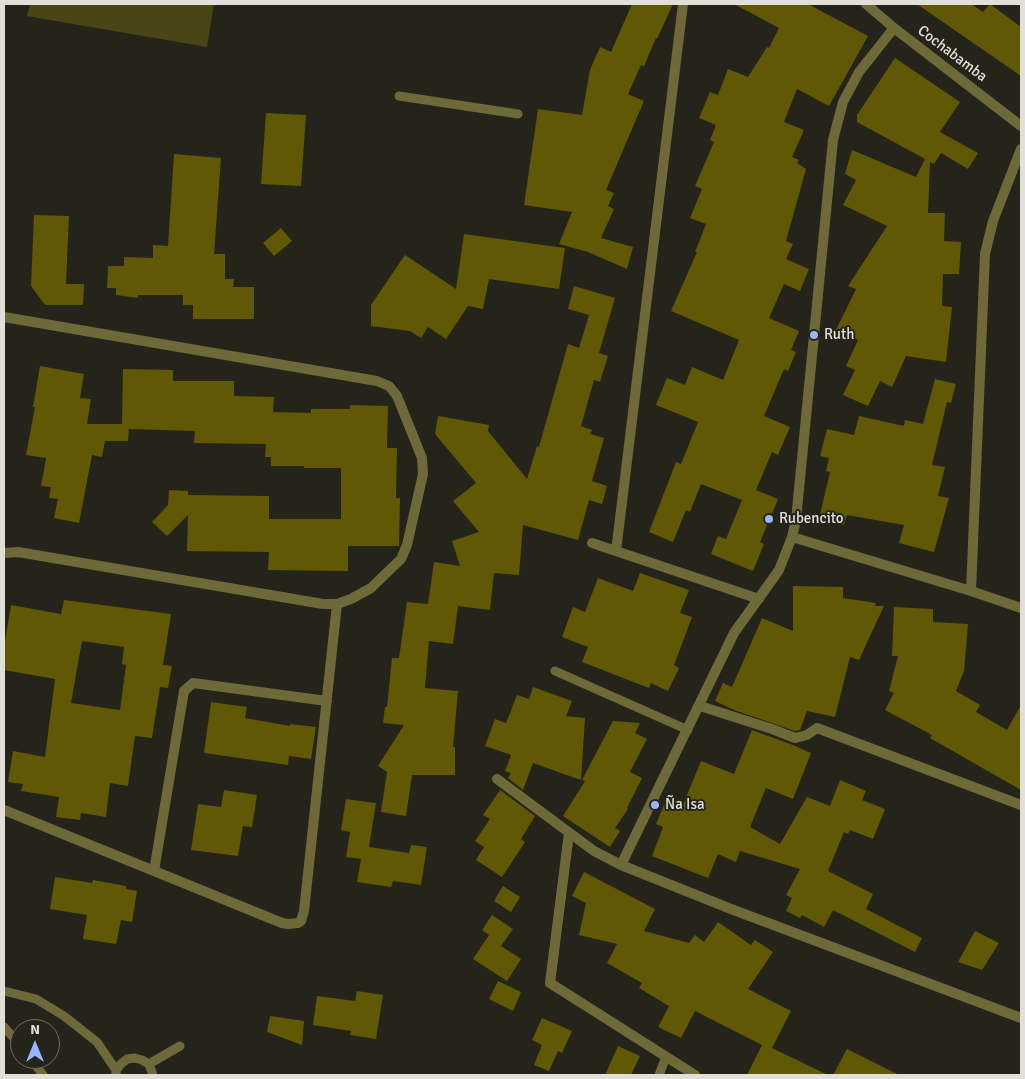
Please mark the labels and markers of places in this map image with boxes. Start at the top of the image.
place label: Ruth [824,326,854,344]
marker: Ruth [808,329,820,341]
place label: Rubencito [779,510,844,528]
marker: Rubencito [763,513,775,525]
place label: Ña Isa [665,796,705,814]
marker: Ña Isa [649,799,661,811]

